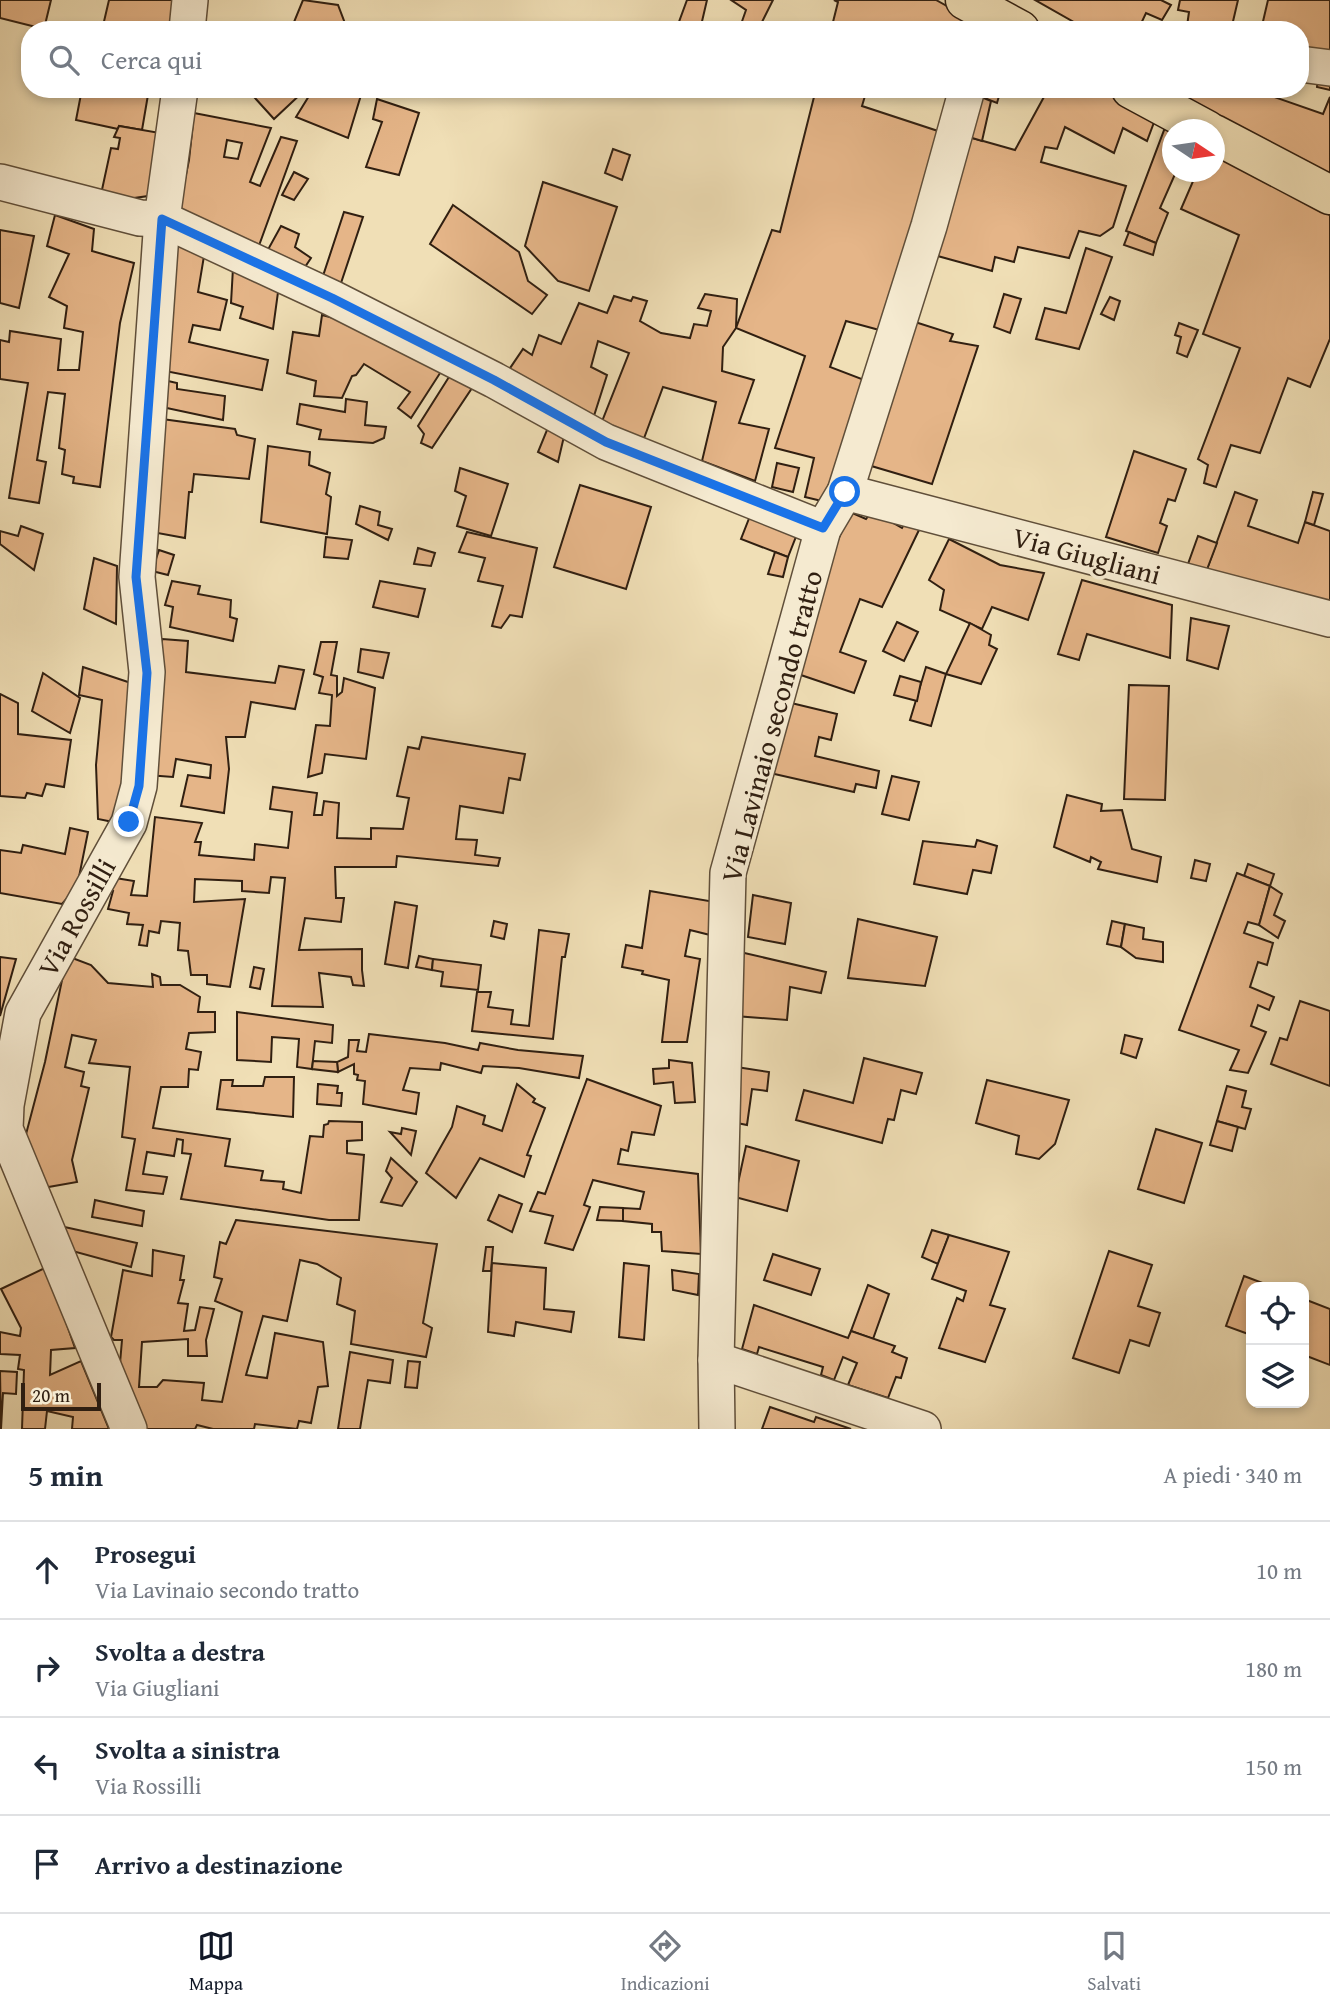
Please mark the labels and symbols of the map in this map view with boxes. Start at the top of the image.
north arrow [1162,119,1225,182]
route start [829,476,860,507]
street label: Via Giugliani [1008,516,1166,594]
street label: Via Lavinaio secondo tratto [710,565,832,887]
route end [113,806,144,837]
street label: Via Rossilli [27,850,125,984]
scale bar [21,1380,102,1412]

